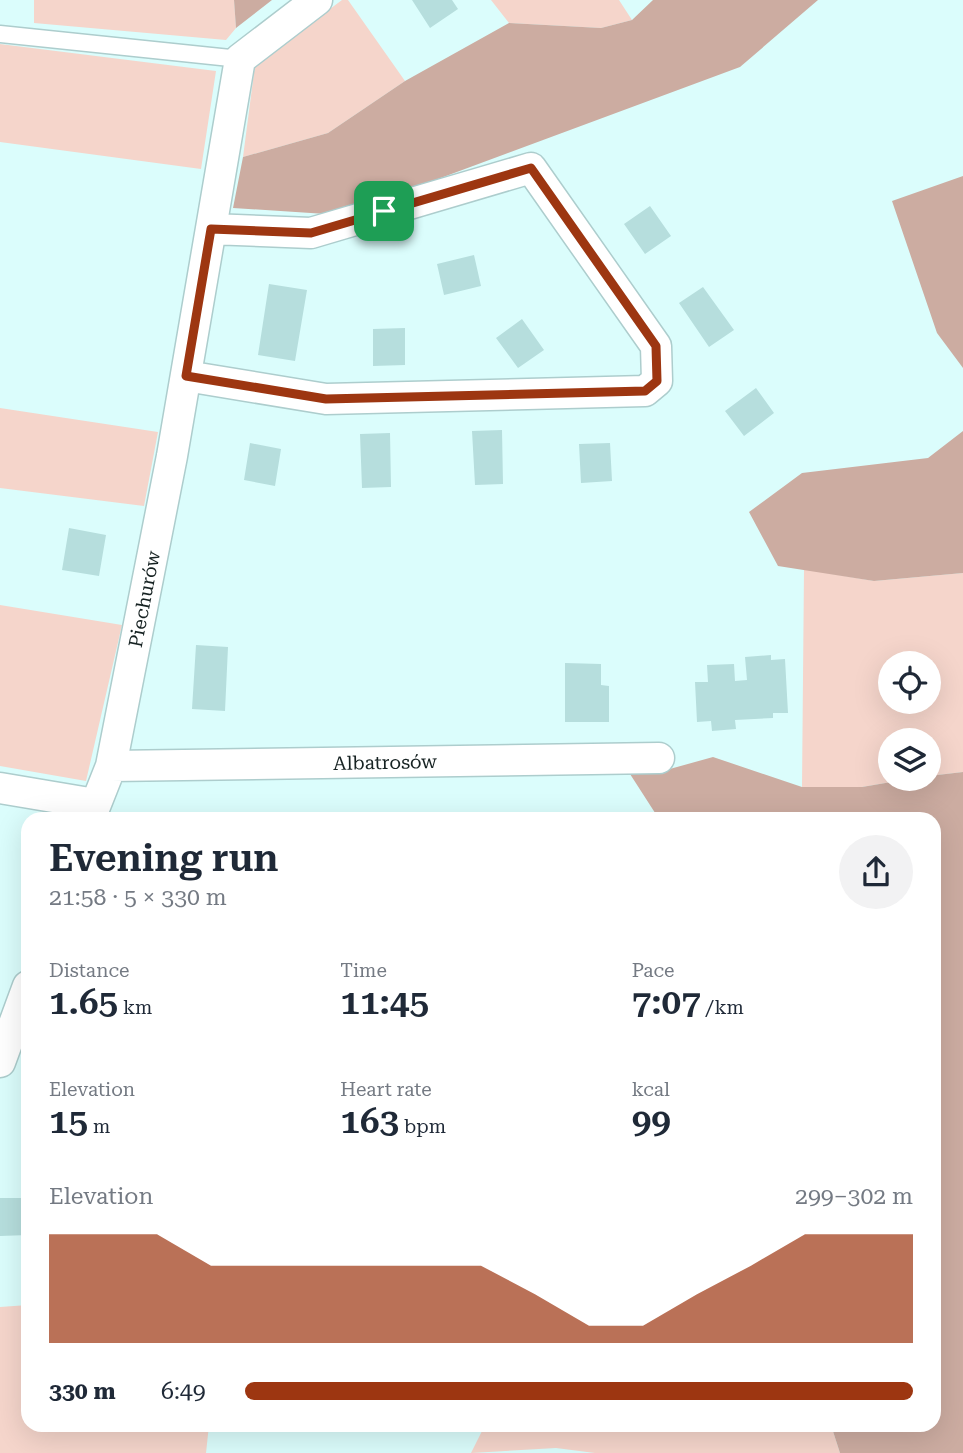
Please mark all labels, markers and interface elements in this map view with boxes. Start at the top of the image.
pin [354,181,414,241]
icon: arrive [365,192,403,230]
street label: Piechurów [124,549,165,649]
map controls [878,651,941,791]
button: locate [878,651,941,714]
button: layers [878,728,941,791]
street label: Albatrosów [333,750,437,775]
button: share [839,835,913,909]
text: Evening run [49,836,278,880]
text: 21:58 · 5 × 330 m [49,884,227,911]
text: Distance [49,959,129,982]
text: Time [340,959,387,982]
text: Pace [632,959,675,982]
text: 1.65 [49,982,118,1023]
text: 11:45 [340,982,429,1023]
text: 7:07 [632,982,701,1023]
text: km [118,996,152,1019]
text: /km [701,996,744,1019]
text: Elevation [49,1078,135,1101]
text: Heart rate [340,1078,432,1101]
text: kcal [632,1078,670,1101]
text: 15 [49,1101,88,1142]
text: 163 [340,1101,399,1142]
text: 99 [632,1101,671,1142]
text: m [88,1115,110,1138]
text: bpm [399,1115,446,1138]
text: Elevation [49,1183,153,1210]
text: 299–302 m [795,1183,913,1210]
text: 330 m [49,1378,116,1405]
text: 6:49 [161,1378,206,1405]

